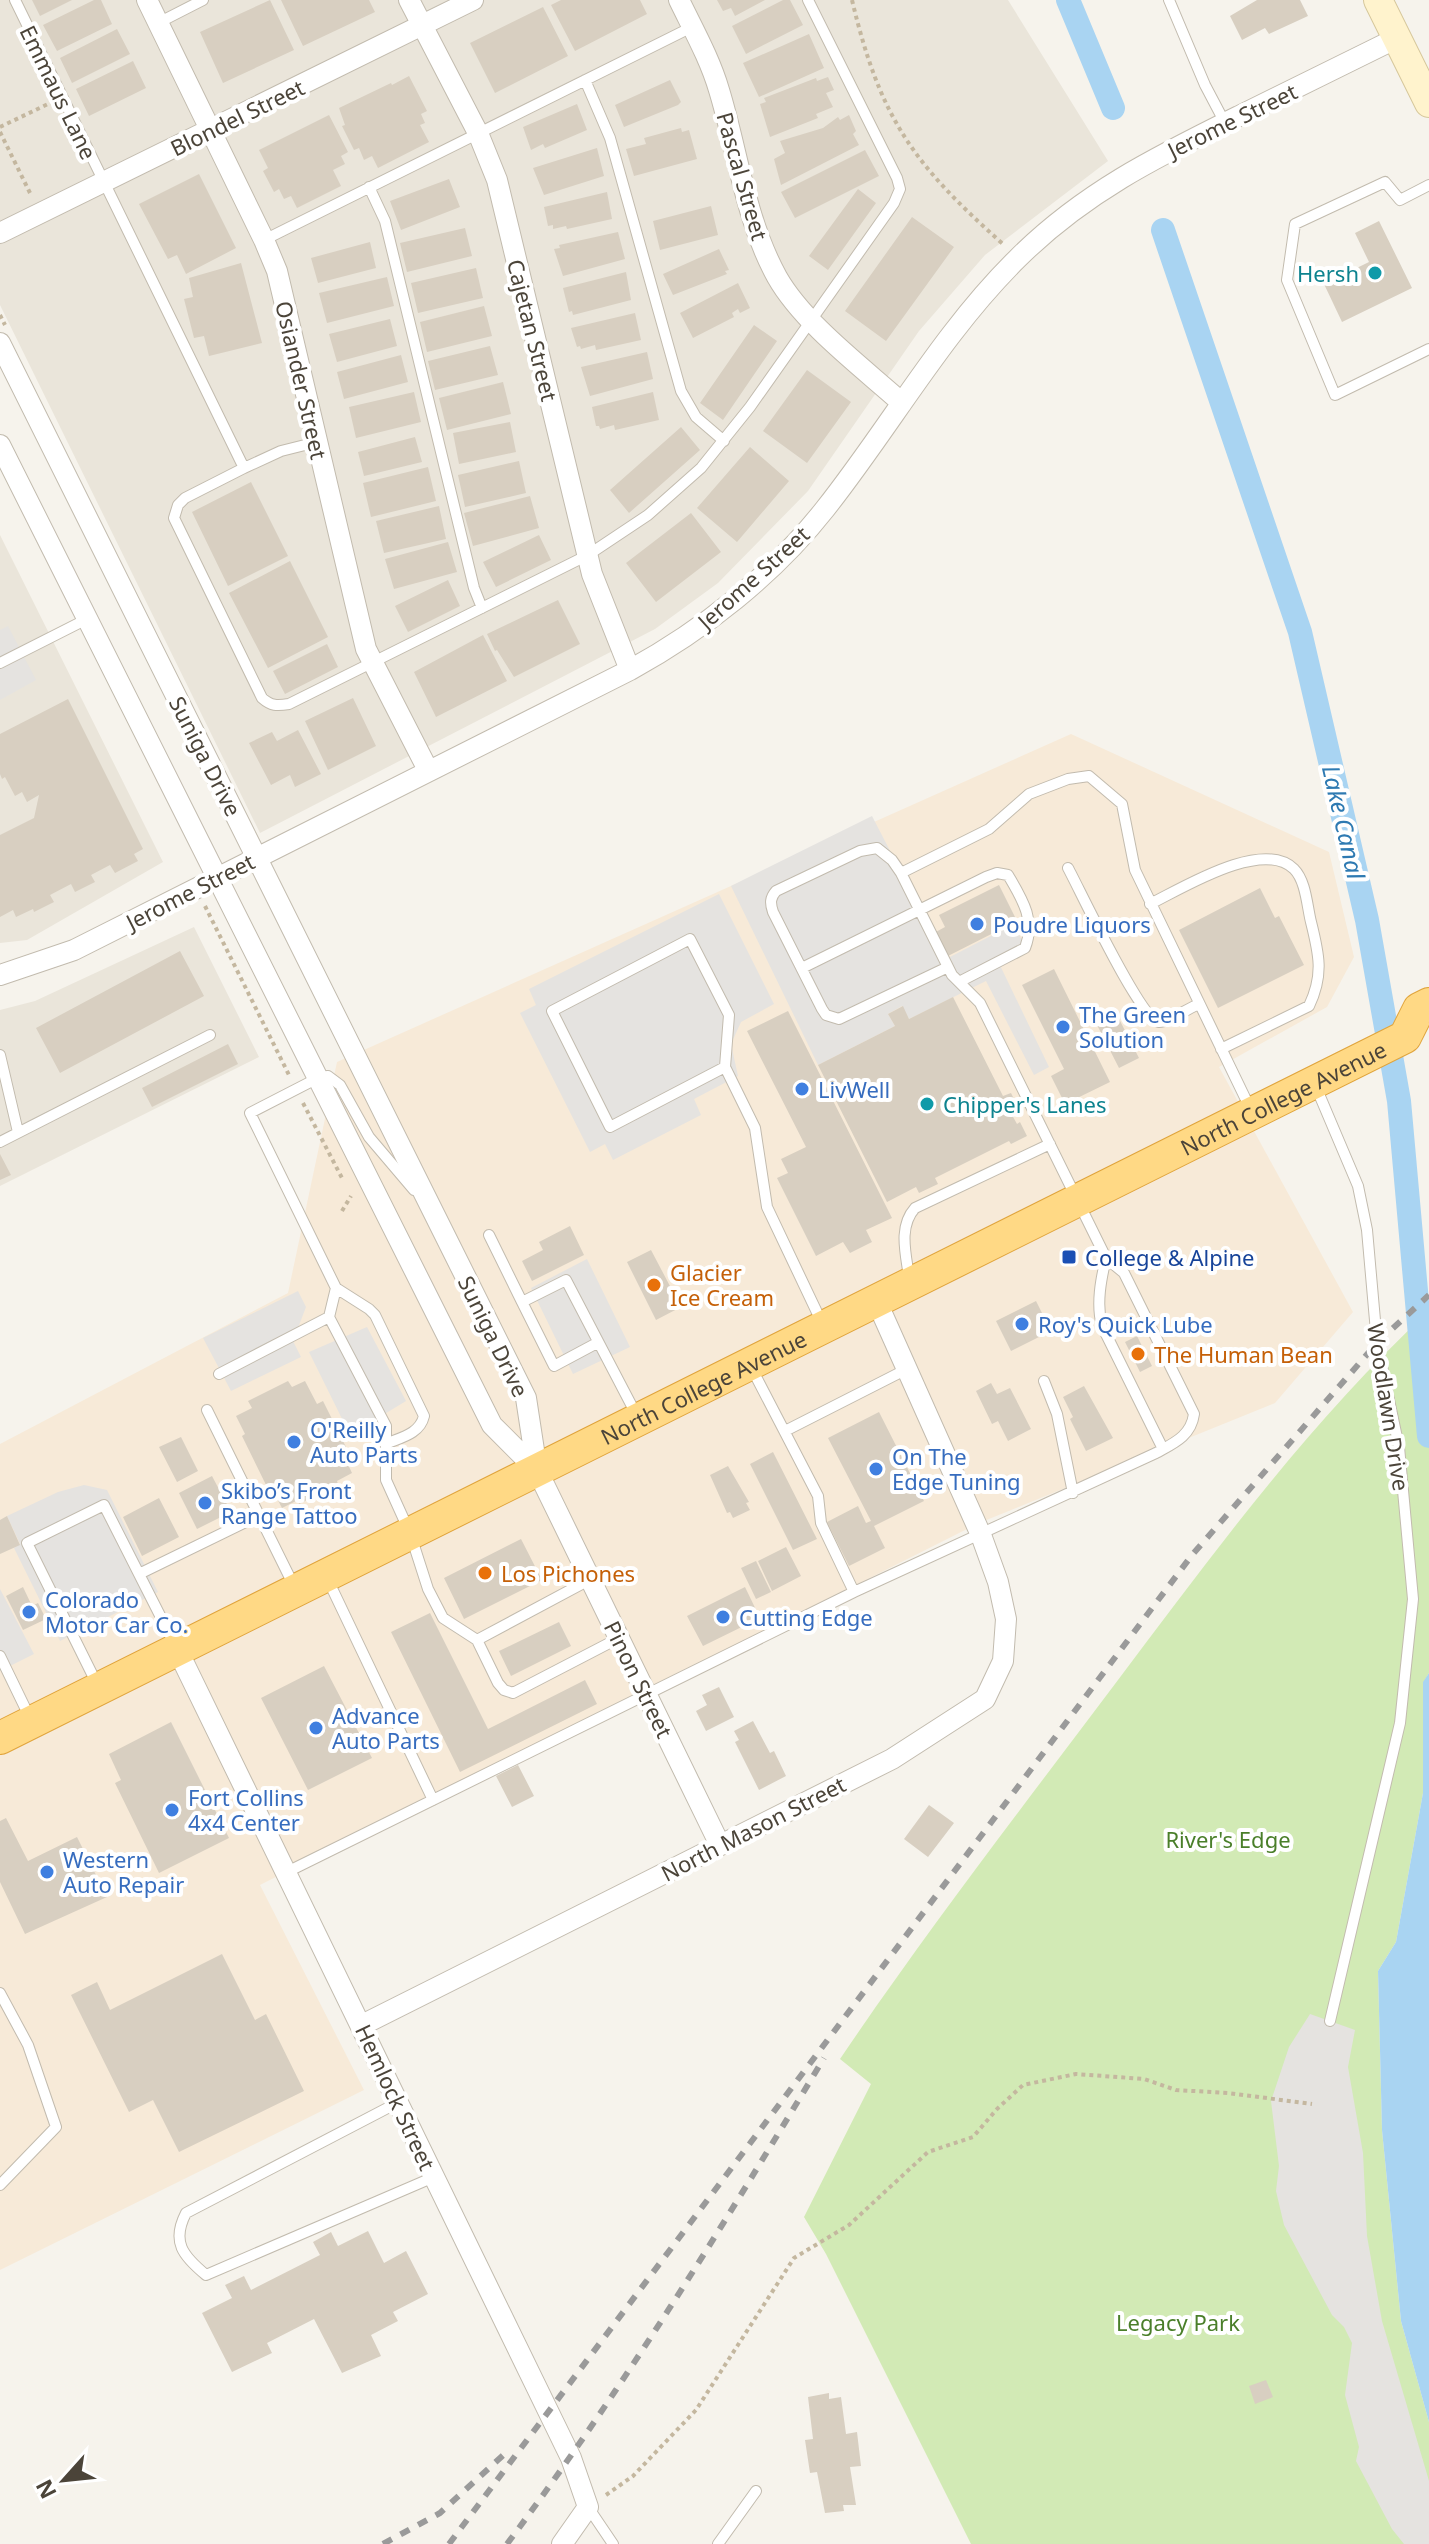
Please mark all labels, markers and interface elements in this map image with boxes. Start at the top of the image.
street label: Emmaus Lane [14,20,104,164]
street label: Blondel Street [165,72,309,162]
street label: Jerome Street [1160,76,1302,165]
street label: Pascal Street [710,108,776,244]
street label: Cajetan Street [501,256,565,404]
place label: Hersh [1297,258,1359,288]
marker: Hersh [1366,264,1384,282]
street label: Osiander Street [269,298,335,462]
street label: Jerome Street [689,519,815,636]
street label: Suniga Drive [163,691,249,821]
water label: Lake Canal [1315,762,1373,883]
street label: Jerome Street [119,846,259,937]
place label: Poudre Liquors [993,909,1151,939]
marker: Poudre Liquors [968,915,986,933]
place label: The Green Solution [1079,999,1186,1054]
marker: The Green Solution [1054,1018,1072,1036]
street label: North College Avenue [1175,1034,1391,1162]
place label: LivWell [818,1074,890,1104]
marker: LivWell [793,1080,811,1098]
place label: Chipper's Lanes [943,1089,1107,1119]
marker: Chipper's Lanes [918,1095,936,1113]
place label: College & Alpine [1085,1242,1254,1272]
marker: College & Alpine [1060,1248,1078,1266]
place label: Glacier Ice Cream [670,1257,774,1312]
street label: Suniga Drive [452,1271,536,1401]
marker: Glacier Ice Cream [645,1276,663,1294]
place label: Roy's Quick Lube [1038,1309,1213,1339]
marker: Roy's Quick Lube [1013,1315,1031,1333]
street label: Woodlawn Drive [1361,1321,1417,1493]
street label: North College Avenue [595,1323,811,1451]
place label: The Human Bean [1154,1339,1333,1369]
marker: The Human Bean [1129,1345,1147,1363]
place label: O'Reilly Auto Parts [310,1414,418,1469]
marker: O'Reilly Auto Parts [285,1433,303,1451]
place label: On The Edge Tuning [892,1441,1021,1496]
marker: On The Edge Tuning [867,1460,885,1478]
place label: Skibo’s Front Range Tattoo [221,1475,358,1530]
marker: Skibo’s Front Range Tattoo [196,1494,214,1512]
place label: Los Pichones [501,1558,635,1588]
marker: Los Pichones [476,1564,494,1582]
place label: Colorado Motor Car Co. [45,1584,189,1639]
place label: Cutting Edge [739,1602,873,1632]
marker: Colorado Motor Car Co. [20,1603,38,1621]
marker: Cutting Edge [714,1608,732,1626]
street label: Pinon Street [598,1616,680,1743]
place label: Advance Auto Parts [332,1700,440,1755]
marker: Advance Auto Parts [307,1719,325,1737]
street label: North Mason Street [656,1768,850,1888]
place label: Fort Collins 4x4 Center [188,1782,304,1837]
marker: Fort Collins 4x4 Center [163,1801,181,1819]
park label: River's Edge [1165,1824,1291,1854]
place label: Western Auto Repair [63,1844,184,1899]
marker: Western Auto Repair [38,1863,56,1881]
street label: Hemlock Street [349,2019,443,2175]
park label: Legacy Park [1116,2307,1240,2337]
north arrow [24,2440,104,2520]
text: N [28,2475,63,2504]

